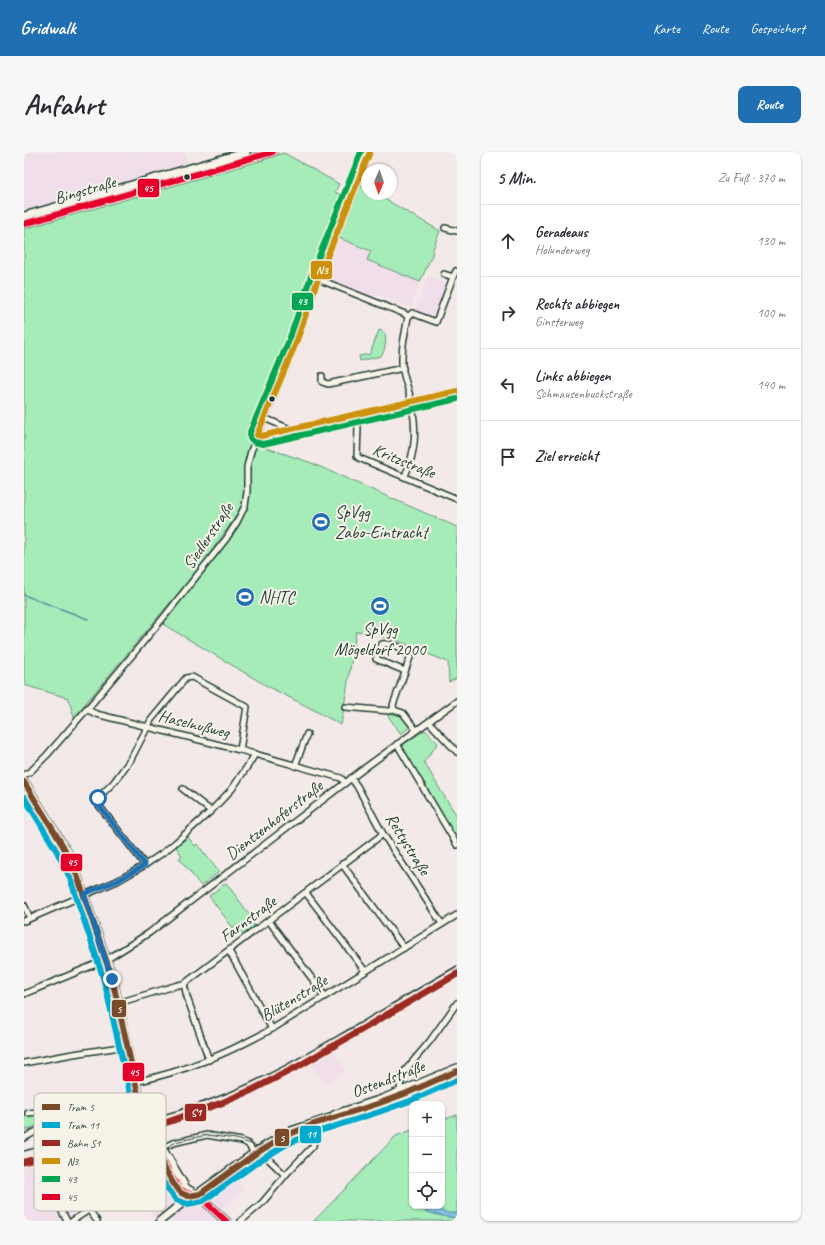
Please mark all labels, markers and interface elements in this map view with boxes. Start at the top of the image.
text: Gridwalk [20,16,76,40]
text: Karte [653,20,680,37]
text: Route [702,20,728,37]
text: Gespeichert [750,20,805,37]
button: Route [738,86,801,123]
text: Anfahrt [24,87,104,122]
north arrow [361,164,397,200]
text: 5 Min. [497,168,536,189]
text: Zu Fuß · 370 m [718,170,785,186]
street label: Bingstraße [52,171,119,209]
unlabelled marker [182,172,192,182]
line badge: 45 [137,178,160,198]
text: 45 [143,181,154,195]
text: Geradeaus [535,223,588,242]
icon: ahead [497,230,519,252]
text: 130 m [757,233,785,249]
text: Holunderweg [535,242,589,258]
line badge: N3 [310,260,333,280]
text: N3 [316,263,329,277]
line badge: 43 [291,292,314,311]
text: 43 [297,294,308,308]
text: Rechts abbiegen [535,295,619,314]
icon: right [497,302,519,324]
text: 100 m [757,305,785,321]
text: Ginsterweg [535,314,583,330]
text: Links abbiegen [535,367,611,386]
icon: left [497,374,519,396]
text: 140 m [757,377,785,393]
text: Schmausenbuckstraße [535,386,632,402]
unlabelled marker [267,394,277,404]
street label: Kritzstraße [370,439,440,484]
icon: arrive [497,446,519,468]
text: Ziel erreicht [535,447,598,466]
street label: Siedlerstraße [178,498,239,573]
place label: SpVgg Zabo-Eintracht [335,502,430,543]
sports icon: SpVgg Zabo-Eintracht [310,511,332,533]
sports icon: NHTC [234,586,256,608]
place label: NHTC [259,587,297,608]
sports icon: SpVgg Mögeldorf 2000 [369,595,391,617]
place label: SpVgg Mögeldorf 2000 [334,619,427,660]
street label: Haselnußweg [156,705,233,743]
street label: Dientzenhoferstraße [221,775,328,865]
route start [89,789,107,807]
street label: Rettystraße [381,809,436,880]
line badge: 45 [60,853,83,872]
text: 45 [67,855,78,869]
street label: Farnstraße [216,890,281,947]
street label: Blütenstraße [257,969,332,1026]
route end [103,970,121,988]
line badge: 5 [111,999,127,1018]
text: 5 [117,1002,123,1016]
street label: Ostendstraße [349,1055,429,1103]
line badge: 45 [122,1062,145,1082]
text: 45 [129,1065,140,1079]
legend [34,1093,166,1211]
text: Tram 5 [67,1100,95,1114]
map controls [409,1101,445,1209]
button: + [409,1101,445,1137]
line badge: S1 [184,1103,207,1122]
text: S1 [191,1105,202,1119]
text: Tram 11 [67,1118,100,1132]
line badge: 11 [299,1125,322,1144]
text: 11 [306,1127,317,1141]
line badge: 5 [274,1128,290,1147]
text: 5 [280,1131,286,1145]
text: Bahn S1 [67,1136,102,1150]
button: − [409,1137,445,1173]
text: N3 [67,1154,80,1168]
text: 43 [67,1172,78,1186]
button: locate [409,1173,445,1209]
text: 45 [67,1190,78,1204]

